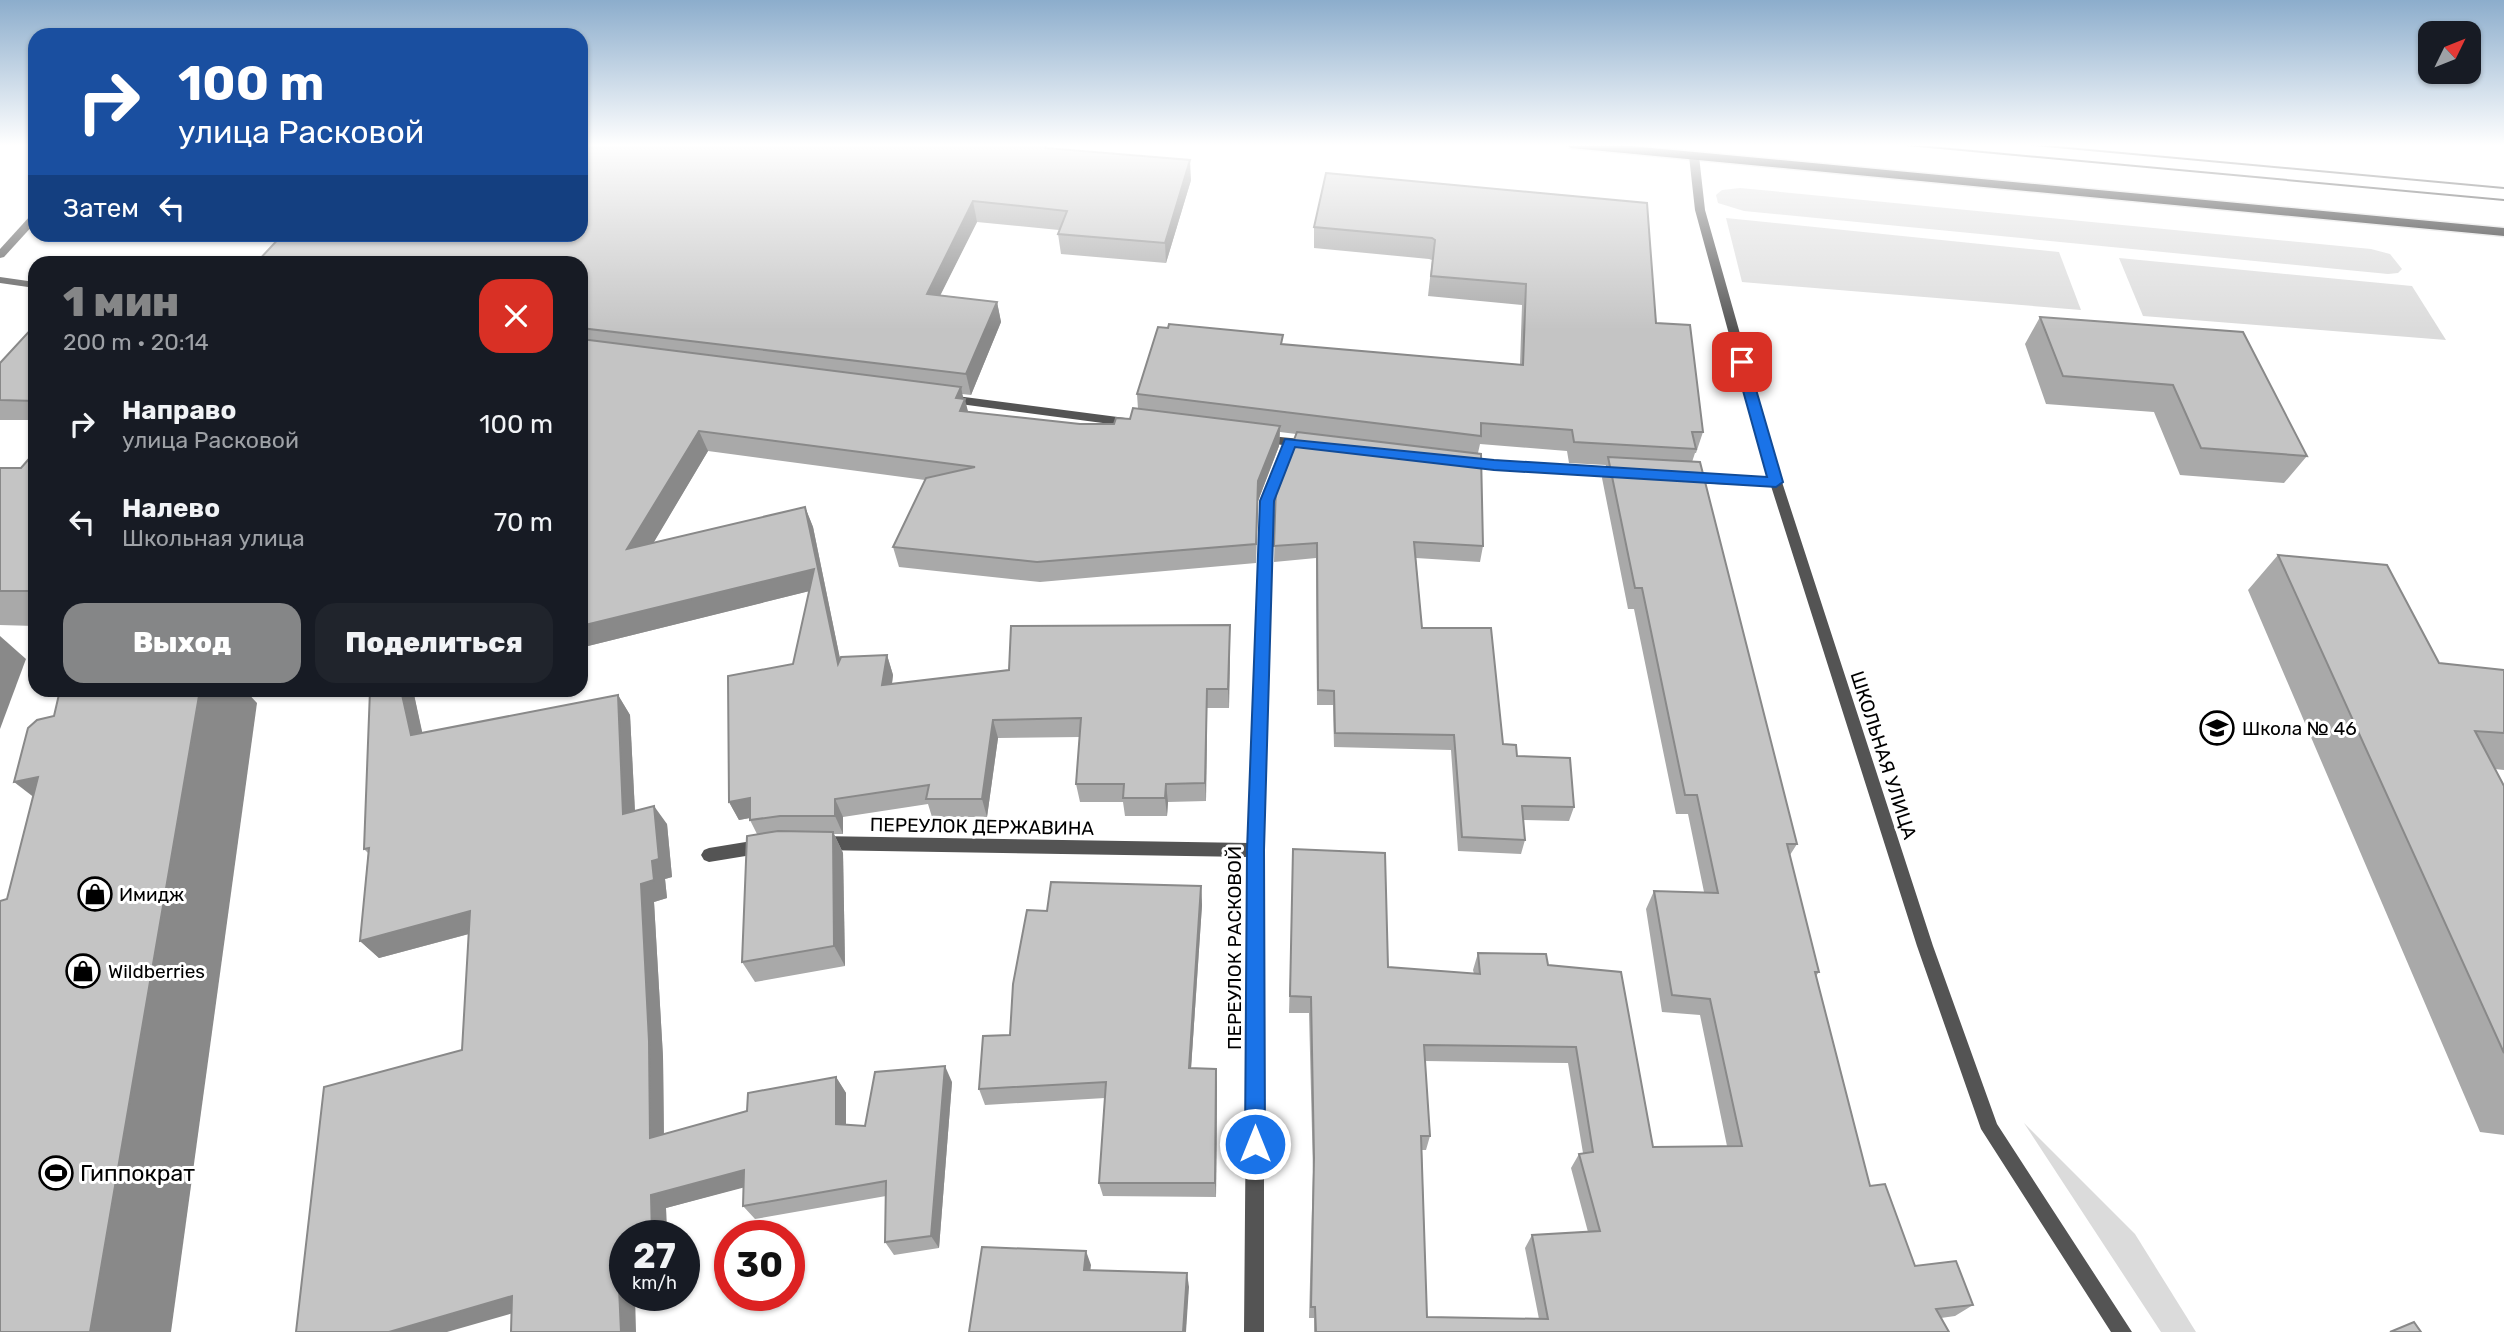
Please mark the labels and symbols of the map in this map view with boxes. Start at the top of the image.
north arrow [2418,21,2482,84]
pin [1712,332,1772,392]
street label: ШКОЛЬНАЯ УЛИЦА [1845,668,1922,842]
school or university icon: Школа № 46 [2198,709,2236,747]
place label: Школа № 46 [2242,717,2357,740]
street label: ПЕРЕУЛОК ДЕРЖАВИНА [870,813,1095,840]
street label: ПЕРЕУЛОК РАСКОВОЙ [1223,846,1246,1050]
shop icon: Имидж [76,875,114,913]
place label: Имидж [119,883,184,906]
shop icon: Wildberries [64,952,102,990]
place label: Wildberries [108,960,205,983]
position arrow [1218,1107,1292,1181]
sports icon: Гиппократ [37,1154,75,1192]
place label: Гиппократ [80,1159,195,1187]
speed limit sign: 30 [714,1220,805,1311]

